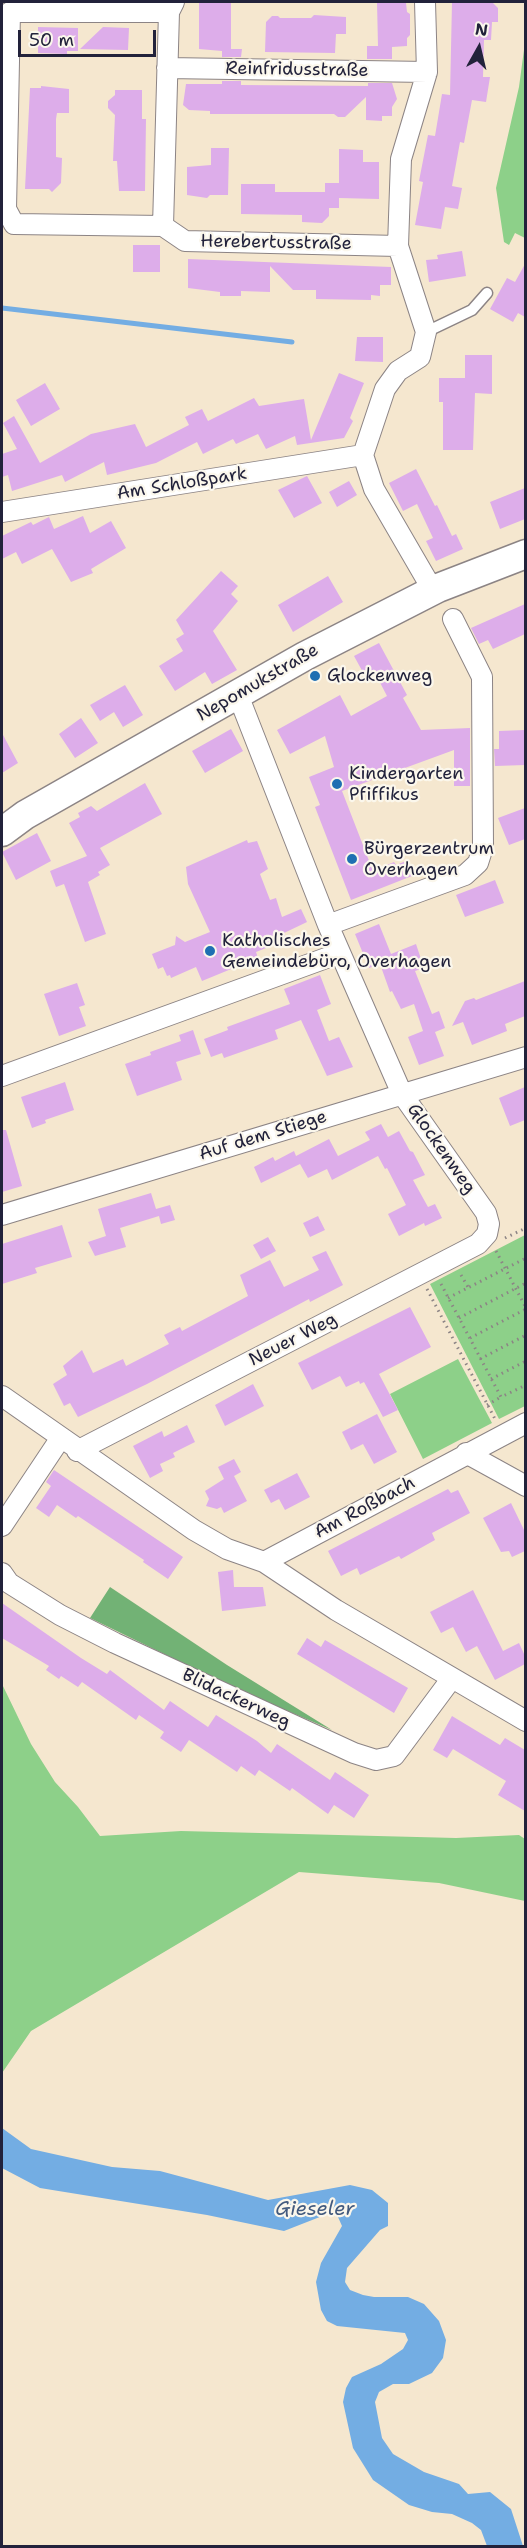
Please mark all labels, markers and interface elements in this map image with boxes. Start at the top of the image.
scale bar [21,18,159,56]
north arrow [449,18,509,78]
text: N [474,18,489,41]
text: 50 m [29,28,74,52]
street label: Reinfridusstraße [225,58,369,82]
street label: Herebertusstraße [200,231,352,255]
street label: Am Schloßpark [115,463,249,505]
street label: Nepomukstraße [193,639,323,727]
place label: Glockenweg [327,665,432,687]
marker: Glockenweg [308,669,322,683]
place label: Kindergarten Pfiffikus [349,763,463,806]
marker: Kindergarten Pfiffikus [330,777,344,791]
place label: Bürgerzentrum Overhagen [364,838,494,880]
marker: Bürgerzentrum Overhagen [345,852,359,866]
place label: Katholisches Gemeindebüro, Overhagen [222,930,451,972]
marker: Katholisches Gemeindebüro, Overhagen [203,944,217,958]
street label: Glockenweg [402,1100,480,1198]
street label: Auf dem Stiege [197,1106,329,1166]
street label: Neuer Weg [245,1309,341,1371]
street label: Am Roßbach [311,1472,419,1544]
street label: Blidackerweg [179,1665,293,1733]
water label: Gieseler [275,2198,355,2222]

